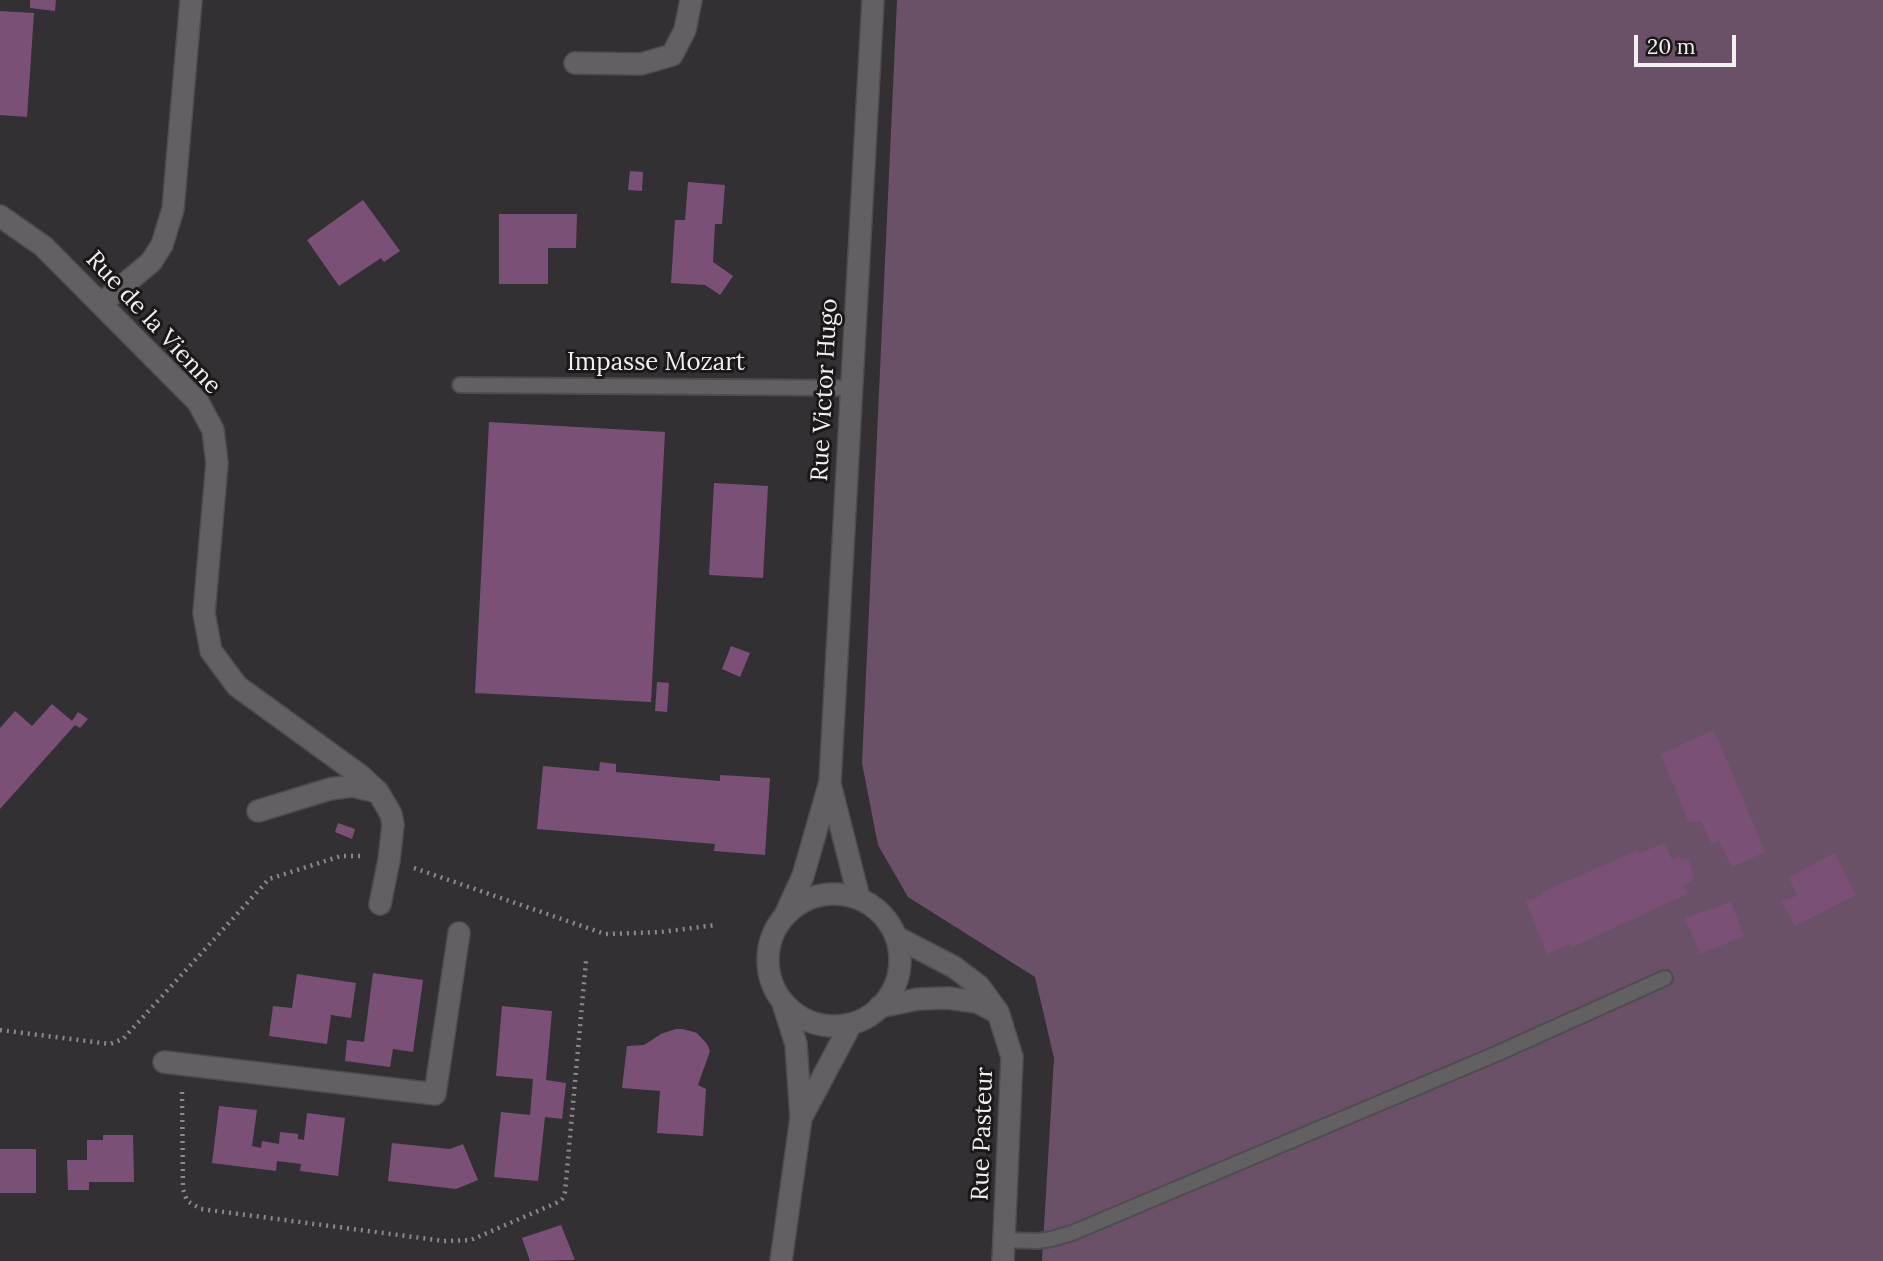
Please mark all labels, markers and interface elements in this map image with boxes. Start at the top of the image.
scale bar [1638,21,1740,65]
text: 20 m [1647,33,1696,60]
street label: Rue de la Vienne [79,246,227,400]
street label: Rue Victor Hugo [806,298,844,482]
street label: Impasse Mozart [567,349,745,377]
street label: Rue Pasteur [966,1067,1000,1201]

